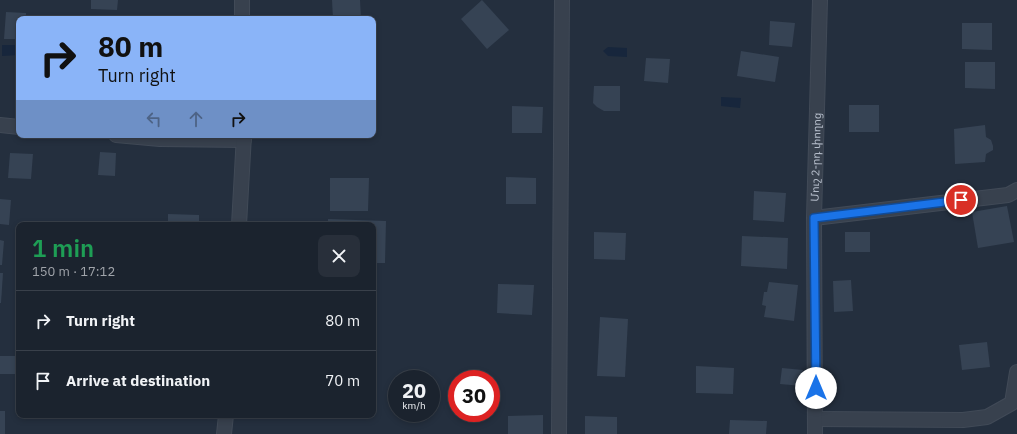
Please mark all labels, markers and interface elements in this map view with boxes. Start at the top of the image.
text: 80 m [98,28,163,65]
icon: right [32,32,84,84]
text: Turn right [98,64,176,87]
icon: left [143,108,165,130]
icon: ahead [185,108,207,130]
icon: right [227,108,249,130]
street label: Մուշ 2-րդ փողոց [807,112,824,202]
pin [944,183,978,217]
icon: arrive [950,189,972,211]
text: 1 min [32,232,94,264]
button: close [318,235,360,277]
text: 150 m · 17:12 [32,263,115,280]
icon: right [32,310,54,332]
text: Turn right [66,311,135,330]
text: 80 m [325,311,360,330]
position arrow [795,367,837,409]
icon: arrive [32,370,54,392]
speed limit sign: 30 [448,370,500,422]
text: Arrive at destination [66,371,210,390]
text: 70 m [325,371,360,390]
text: 20 [402,377,426,404]
text: km/h [402,399,426,412]

